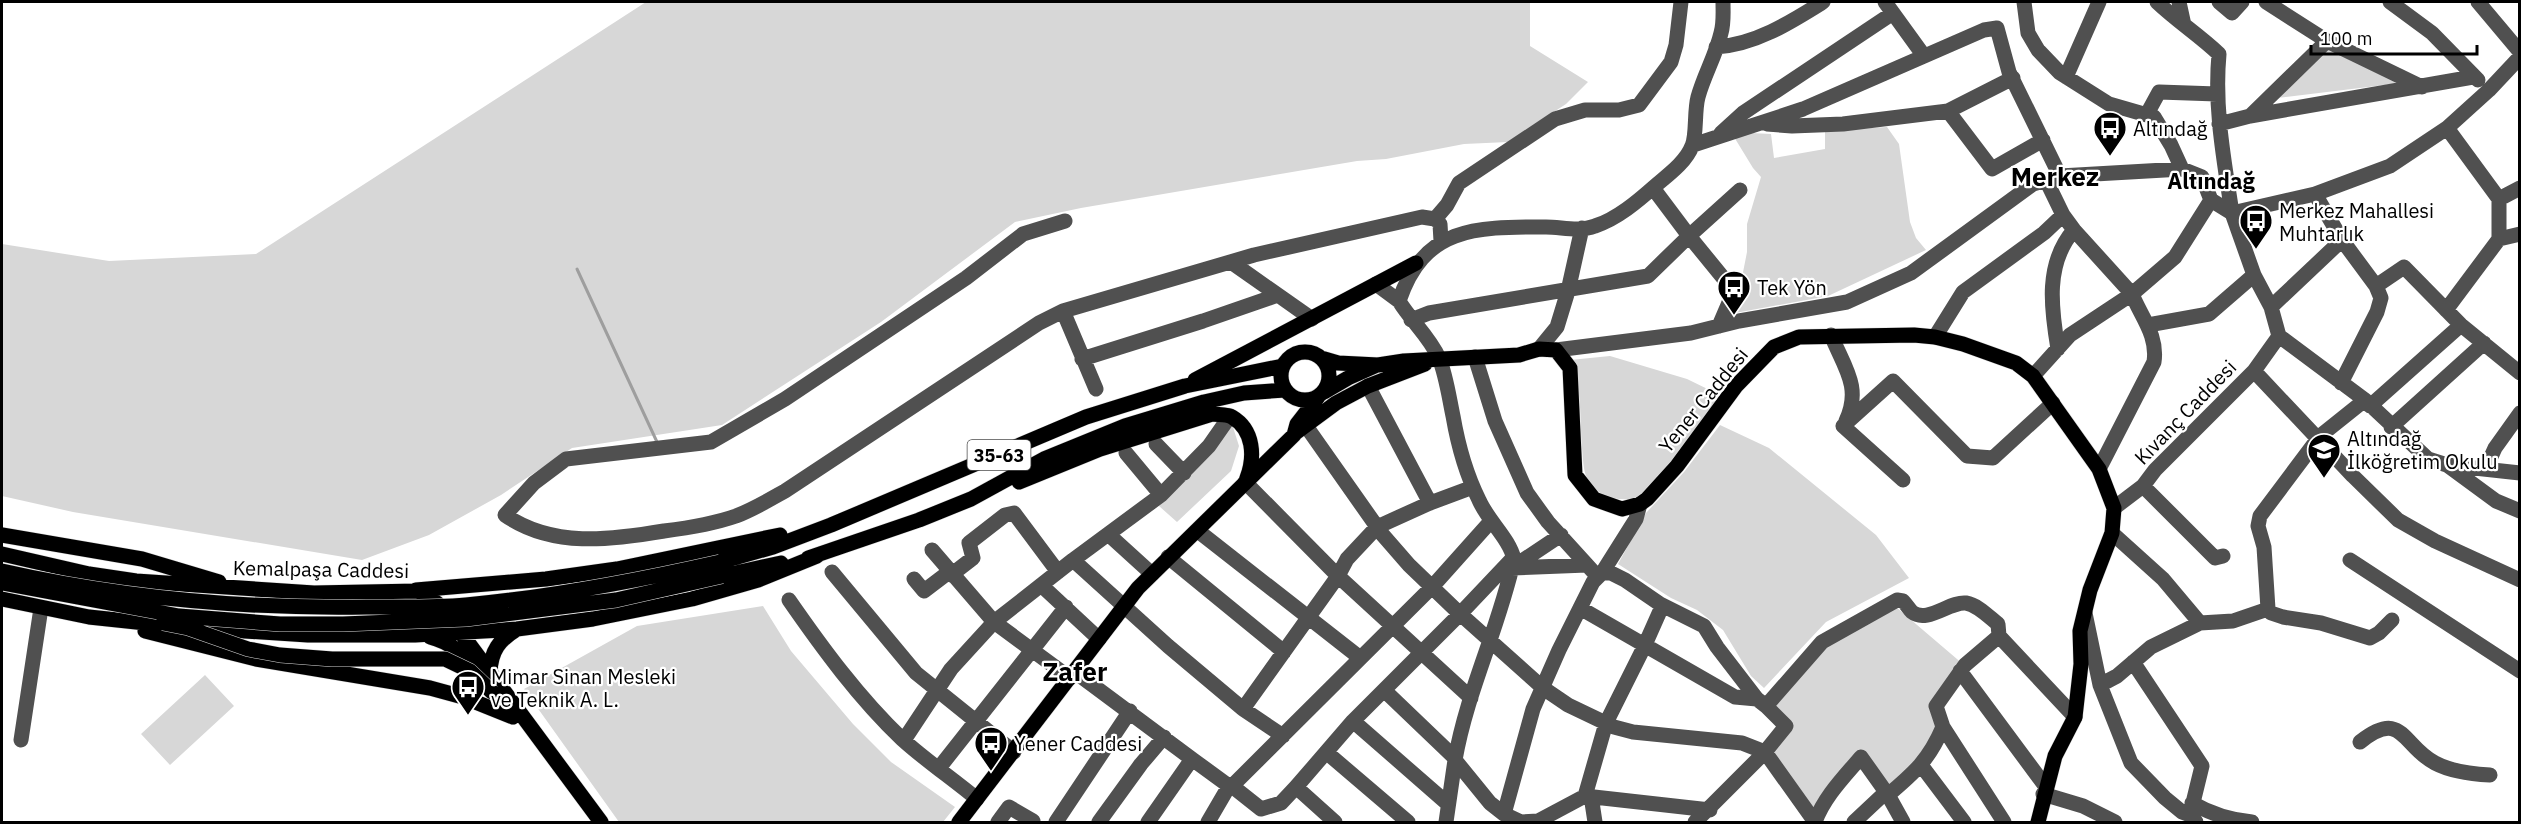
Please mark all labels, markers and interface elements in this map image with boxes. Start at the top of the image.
scale bar [2311,18,2478,56]
text: 100 m [2320,27,2372,50]
bus stop icon: Altındağ [2092,110,2128,157]
place label: Altındağ [2133,115,2208,142]
district label: Merkez [2011,159,2099,193]
district label: Altındağ [2167,166,2255,195]
place label: Merkez Mahallesi Muhtarlık [2279,197,2434,247]
bus stop icon: Merkez Mahallesi Muhtarlık [2238,203,2274,250]
bus stop icon: Tek Yön [1716,269,1752,316]
place label: Tek Yön [1757,274,1827,301]
street label: Yener Caddesi [1652,342,1754,458]
street label: Kıvanç Caddesi [2128,354,2242,470]
place label: Altındağ İlköğretim Okulu [2347,425,2498,475]
school or university icon: Altındağ İlköğretim Okulu [2306,432,2342,479]
road number: 35-63 [968,440,1030,470]
street label: Kemalpaşa Caddesi [233,554,409,584]
district label: Zafer [1043,654,1107,688]
place label: Mimar Sinan Mesleki ve Teknik A. L. [491,663,676,713]
bus stop icon: Mimar Sinan Mesleki ve Teknik A. L. [450,669,486,716]
bus stop icon: Yener Caddesi [973,725,1009,772]
place label: Yener Caddesi [1014,730,1142,757]

